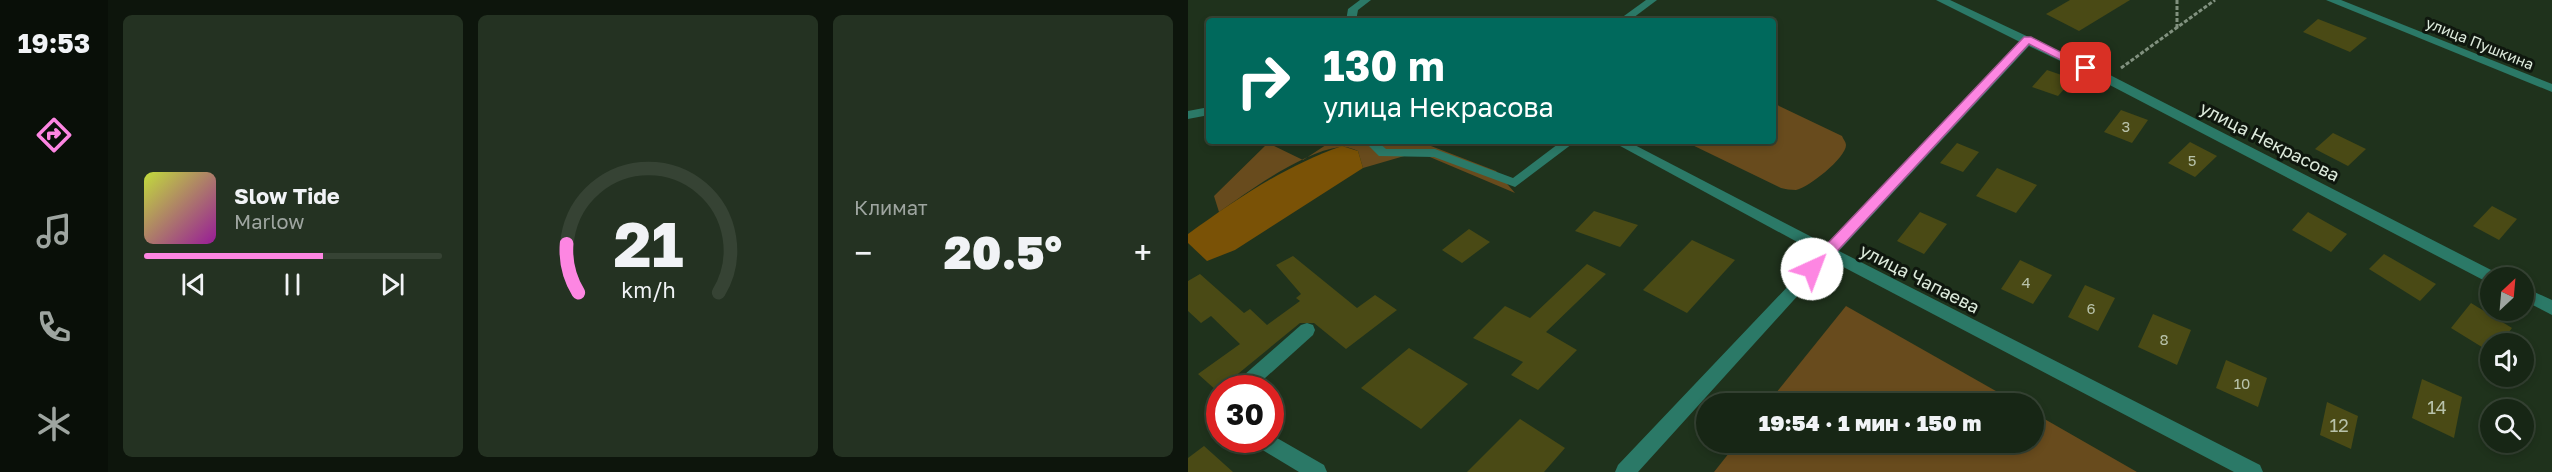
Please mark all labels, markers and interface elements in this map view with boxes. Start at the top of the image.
street label: улица Пушкина [2423,13,2537,73]
text: 19:53 [18,27,90,59]
text: 130 m [1323,40,1445,90]
icon: right [1224,42,1302,120]
pin [2060,42,2111,93]
icon: arrive [2069,51,2102,84]
text: улица Некрасова [1323,91,1554,123]
street label: улица Некрасова [2196,96,2344,186]
icon: directions [33,114,75,156]
house number: 3 [2122,117,2130,135]
house number: 5 [2188,151,2196,169]
text: Slow Tide [234,182,340,209]
text: Климат [854,195,928,219]
text: 21 [613,206,683,281]
text: Marlow [234,209,305,233]
icon: music [33,210,75,252]
text: 20.5° [944,225,1062,279]
text: − [854,233,872,272]
text: + [1134,233,1152,272]
position arrow [1780,237,1844,301]
street label: улица Чапаева [1857,238,1983,318]
north arrow [2480,267,2534,321]
map controls [2480,267,2534,453]
icon: previous [177,268,210,301]
icon: pause [276,268,309,301]
icon: next [376,268,409,301]
house number: 4 [2021,273,2031,291]
text: km/h [621,277,675,303]
house number: 6 [2086,299,2096,317]
icon: phone [33,306,75,348]
house number: 8 [2159,330,2169,348]
button: sound [2480,333,2534,387]
house number: 10 [2234,374,2250,392]
speed limit sign: 30 [1206,375,1284,453]
house number: 14 [2427,396,2447,418]
button: search [2480,399,2534,453]
icon: climate [33,403,75,445]
text: 19:54 · 1 мин · 150 m [1759,409,1981,436]
house number: 12 [2329,414,2349,436]

